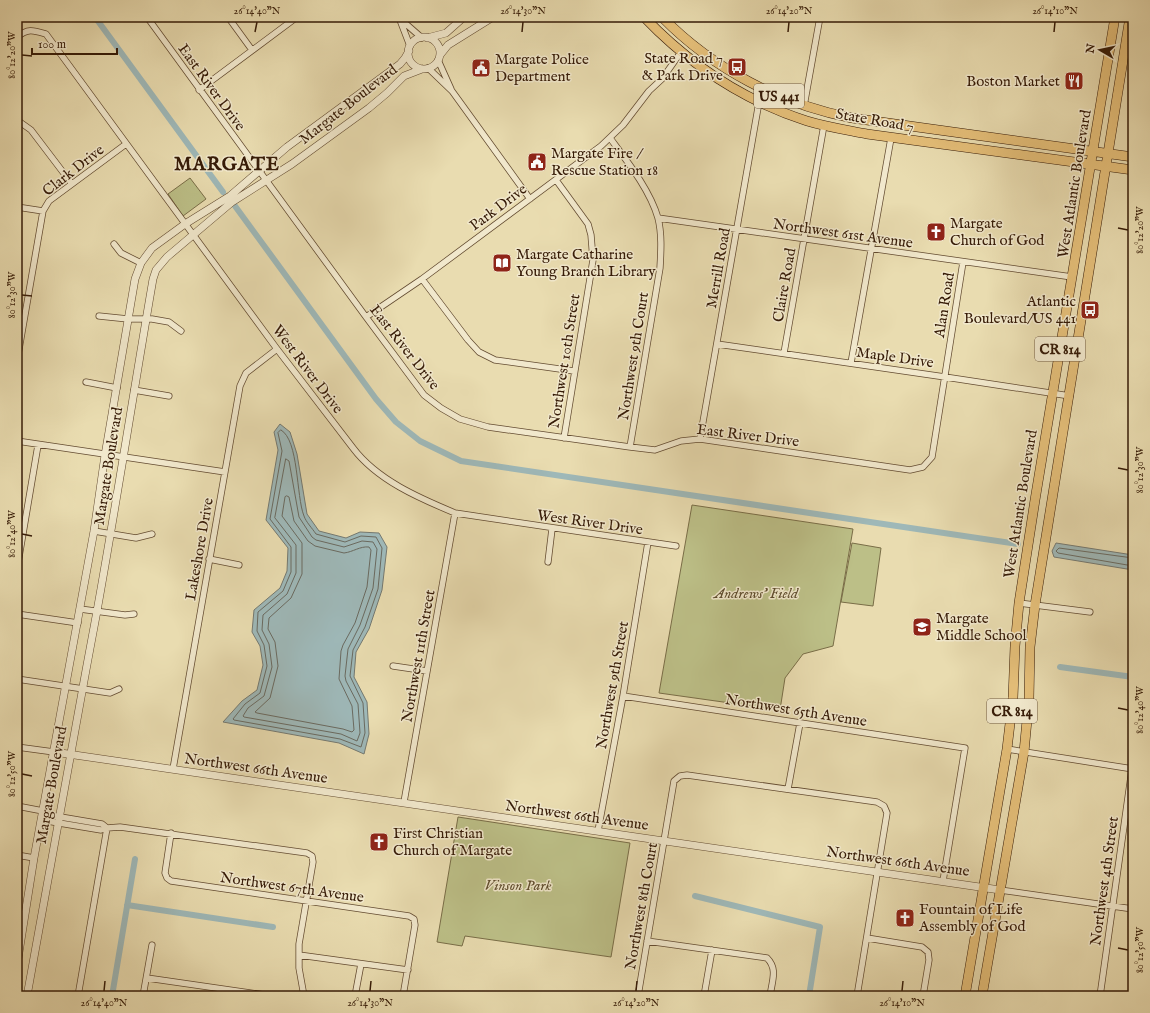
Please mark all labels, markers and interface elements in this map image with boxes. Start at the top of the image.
text: 26°14'40"N [234,5,281,18]
text: 26°14'30"N [500,5,546,18]
text: 26°14'20"N [766,5,813,18]
text: 26°14'10"N [1032,5,1078,18]
scale bar [32,30,117,56]
north arrow [1080,30,1120,70]
text: 80°12'20"W [6,31,19,79]
text: 100 m [38,37,66,52]
street label: East River Drive [174,40,250,135]
text: N [1083,42,1099,55]
place label: State Road 7 & Park Drive [642,49,723,85]
place label: Margate Police Department [495,50,589,86]
bus stop icon: State Road 7 & Park Drive [726,56,748,78]
public building icon: Margate Police Department [470,57,492,79]
street label: Margate Boulevard [295,60,402,149]
restaurant icon: Boston Market [1063,70,1085,92]
place label: Boston Market [966,72,1060,91]
road number: US 441 [754,84,804,108]
street label: State Road 7 [834,104,915,137]
street label: West Atlantic Boulevard [1053,108,1096,260]
street label: Clark Drive [39,140,108,200]
place label: Margate Fire / Rescue Station 18 [551,144,658,180]
public building icon: Margate Fire / Rescue Station 18 [526,151,548,173]
district label: MARGATE [174,153,280,177]
street label: Park Drive [466,180,531,235]
text: 80°12'20"W [1134,206,1147,254]
street label: Northwest 61st Avenue [772,214,914,253]
place label: Margate Church of God [950,214,1045,250]
church icon: Margate Church of God [925,221,947,243]
street label: Merrill Road [702,225,735,310]
place label: Margate Catharine Young Branch Library [516,245,656,281]
street label: Claire Road [769,246,801,324]
library icon: Margate Catharine Young Branch Library [491,252,513,274]
street label: Alan Road [930,270,959,340]
text: 80°12'30"W [6,271,19,318]
street label: Northwest 9th Court [614,291,653,422]
street label: Northwest 10th Street [544,292,585,430]
place label: Atlantic Boulevard/US 441 [964,292,1076,328]
bus stop icon: Atlantic Boulevard/US 441 [1079,299,1101,321]
street label: East River Drive [365,301,444,394]
street label: West River Drive [268,321,347,418]
road number: CR 814 [1035,337,1085,361]
street label: Maple Drive [855,343,935,372]
street label: Margate Boulevard [90,405,127,526]
street label: East River Drive [696,420,800,451]
street label: West Atlantic Boulevard [999,428,1042,580]
text: 80°12'30"W [1134,446,1147,493]
street label: Lakeshore Drive [181,496,218,602]
street label: West River Drive [536,506,644,539]
text: 80°12'40"W [6,510,19,558]
park label: Andrews' Field [712,584,799,603]
street label: Northwest 11th Street [397,588,440,724]
place label: Margate Middle School [936,609,1027,645]
school or university icon: Margate Middle School [911,616,933,638]
street label: Northwest 9th Street [592,620,633,751]
text: 80°12'40"W [1134,686,1147,734]
street label: Northwest 65th Avenue [724,690,868,731]
road number: CR 814 [987,699,1037,723]
street label: Margate Boulevard [32,724,71,845]
street label: Northwest 66th Avenue [183,749,329,788]
text: 80°12'50"W [6,750,19,797]
street label: Northwest 66th Avenue [504,796,650,835]
street label: Northwest 4th Street [1086,815,1123,947]
place label: First Christian Church of Margate [393,824,512,860]
church icon: First Christian Church of Margate [368,831,390,853]
street label: Northwest 8th Court [621,841,662,971]
street label: Northwest 66th Avenue [825,842,971,881]
street label: Northwest 67th Avenue [219,868,365,907]
park label: Vinson Park [485,876,551,895]
place label: Fountain of Life Assembly of God [918,900,1026,936]
church icon: Fountain of Life Assembly of God [894,907,916,929]
text: 80°12'50"W [1134,926,1147,973]
text: 26°14'40"N [81,997,128,1010]
text: 26°14'30"N [347,997,393,1010]
text: 26°14'20"N [613,997,660,1010]
text: 26°14'10"N [879,997,925,1010]

